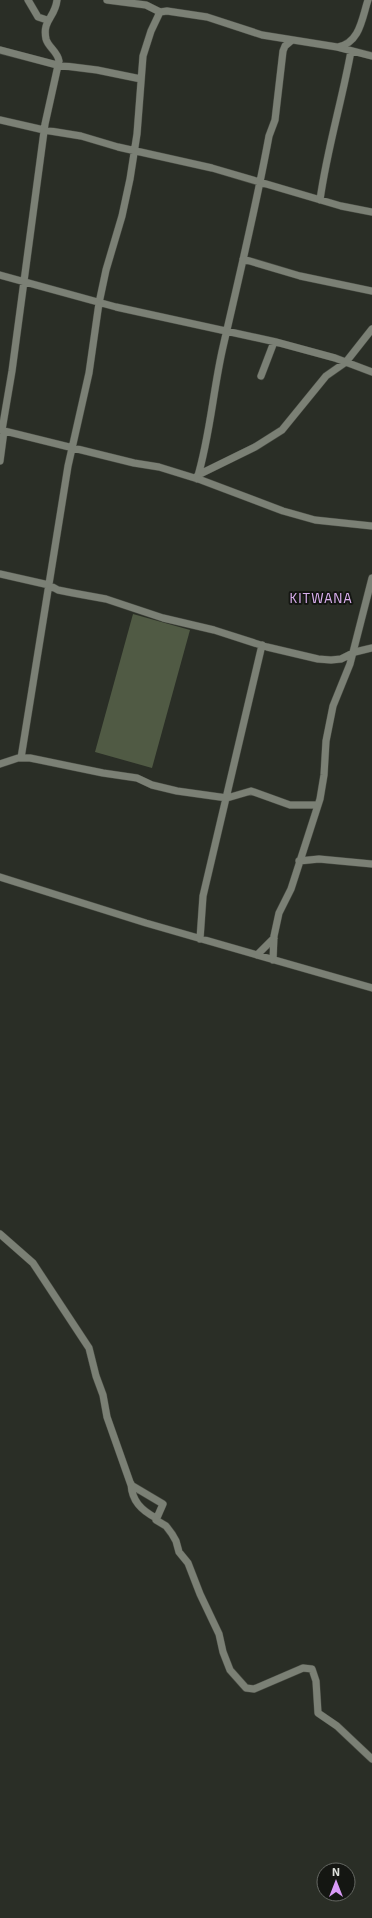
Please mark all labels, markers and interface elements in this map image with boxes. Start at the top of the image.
district label: KITWANA [289,590,353,606]
north arrow [316,1862,356,1902]
text: N [332,1865,340,1878]

